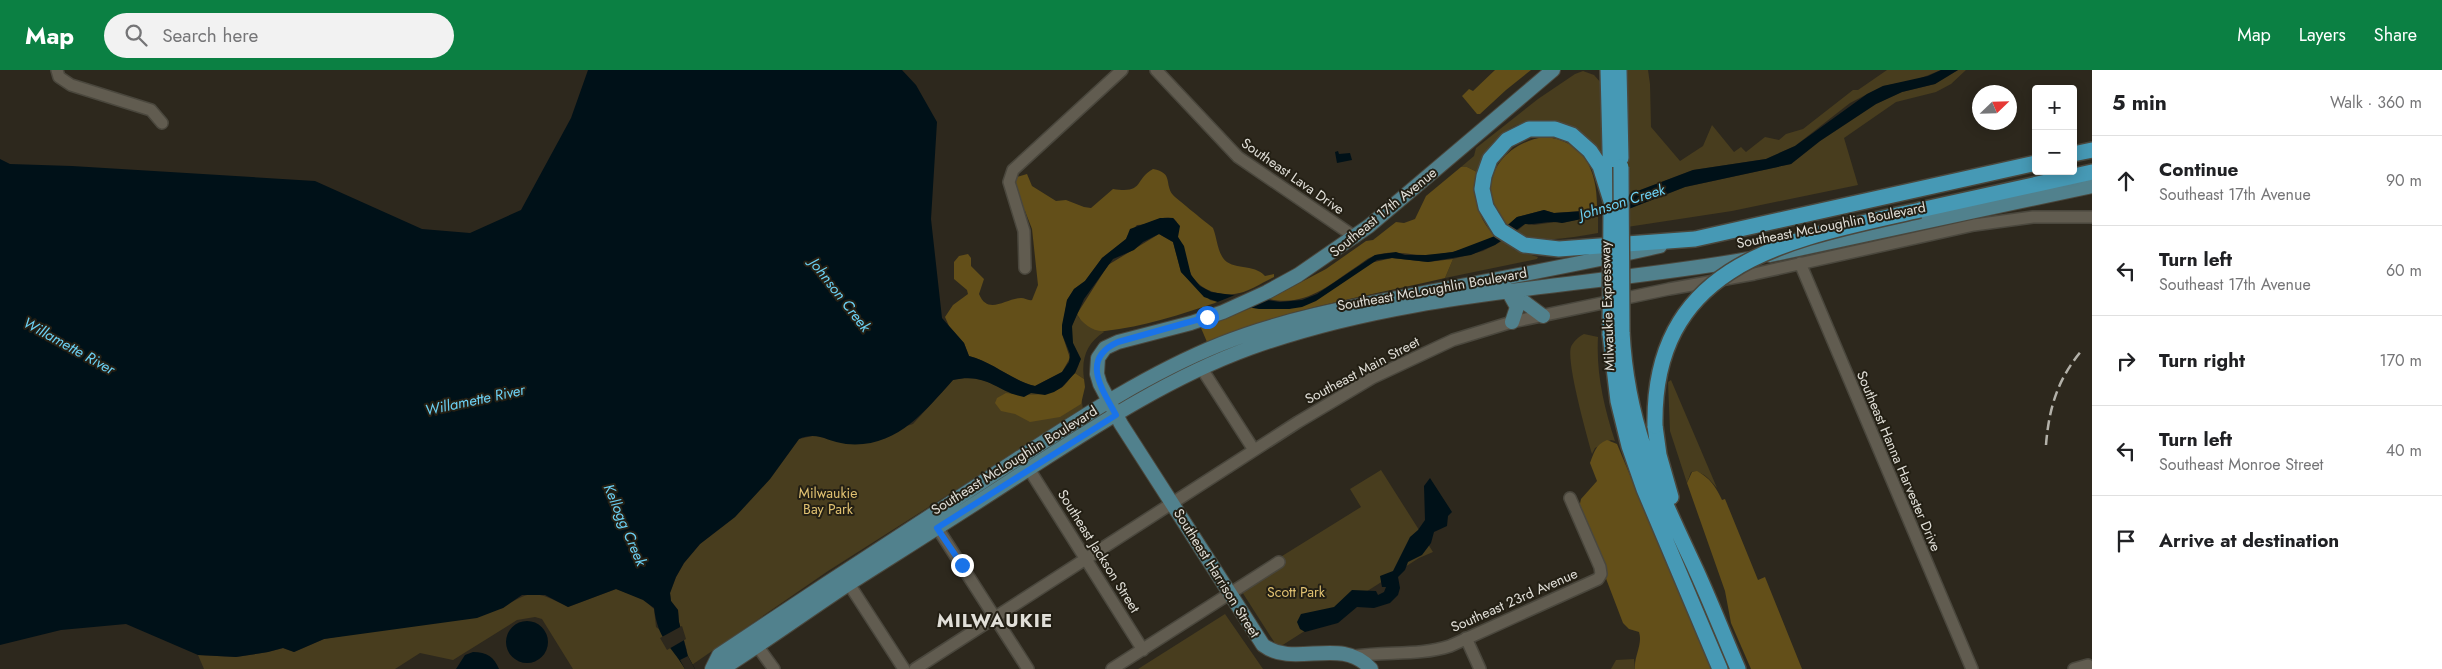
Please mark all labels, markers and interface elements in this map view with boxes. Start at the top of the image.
search box [104,13,454,58]
text: Map [25,18,74,53]
icon: search [122,21,150,49]
text: Search here [162,22,258,49]
text: Map [2237,22,2271,48]
text: Layers [2299,22,2346,48]
text: Share [2374,22,2417,48]
north arrow [1972,85,2017,130]
map controls [2032,85,2077,175]
button: + [2032,85,2077,130]
text: 5 min [2112,88,2167,118]
text: Walk · 360 m [2330,91,2422,114]
button: − [2032,130,2077,175]
street label: Southeast Lava Drive [1237,133,1349,219]
text: Continue [2159,156,2238,183]
street label: Southeast 17th Avenue [1325,162,1441,262]
icon: ahead [2112,167,2140,195]
text: 90 m [2386,169,2422,192]
water label: Johnson Creek [1573,178,1668,226]
text: Southeast 17th Avenue [2159,183,2311,206]
street label: Southeast McLoughlin Boulevard [1735,197,1927,253]
street label: Milwaukie Expressway [1595,240,1619,371]
text: Turn left [2159,246,2232,273]
water label: Johnson Creek [802,251,876,337]
icon: left [2112,257,2140,285]
text: 60 m [2386,259,2422,282]
street label: Southeast McLoughlin Boulevard [1336,262,1528,316]
text: Southeast 17th Avenue [2159,273,2311,296]
route start [1196,306,1219,329]
water label: Willamette River [19,312,120,381]
street label: Southeast Main Street [1301,331,1423,409]
icon: right [2112,347,2140,375]
text: Turn right [2159,347,2245,374]
text: 170 m [2380,349,2422,372]
street label: Southeast Hanna Harvester Drive [1852,368,1946,554]
water label: Willamette River [423,378,528,421]
street label: Southeast McLoughlin Boulevard [927,401,1101,519]
text: Turn left [2159,426,2232,453]
icon: left [2112,437,2140,465]
text: 40 m [2386,439,2422,462]
text: Southeast Monroe Street [2159,453,2323,476]
water label: Kellogg Creek [598,481,652,570]
park label: Milwaukie Bay Park [799,483,857,519]
street label: Southeast Jackson Street [1053,486,1145,617]
street label: Southeast Harrison Street [1169,505,1265,642]
icon: arrive [2112,527,2140,555]
text: Arrive at destination [2159,527,2339,554]
route end [951,554,974,577]
street label: Southeast 23rd Avenue [1447,563,1581,637]
park label: Scott Park [1267,582,1326,602]
district label: MILWAUKIE [937,607,1053,634]

